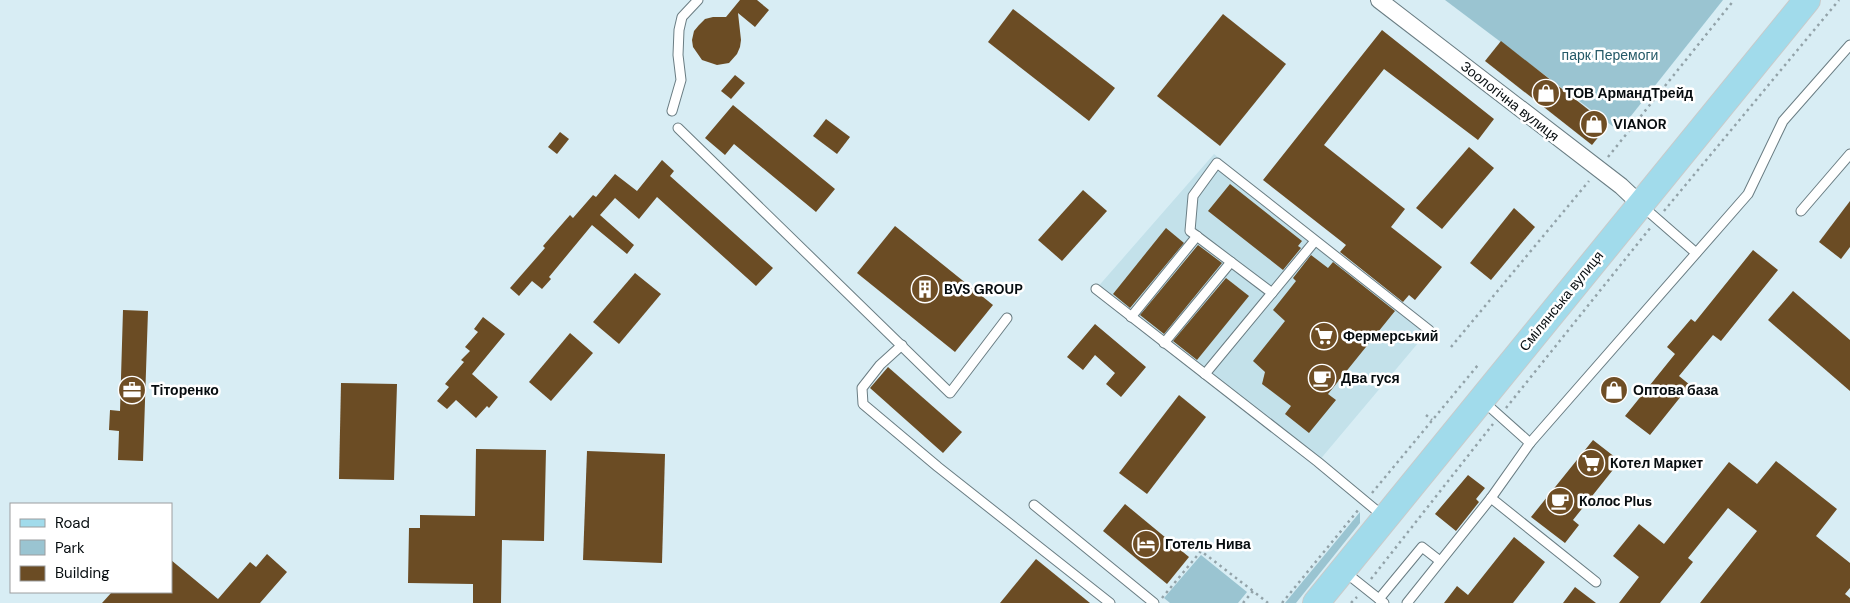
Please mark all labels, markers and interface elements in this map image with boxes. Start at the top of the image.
park label: парк Перемоги [1562,46,1658,64]
street label: Зоологічна вулиця [1457,57,1563,145]
shop icon: ТОВ АрмандТрейд [1531,78,1561,108]
place label: ТОВ АрмандТрейд [1565,84,1693,102]
shop icon: VIANOR [1579,109,1609,139]
place label: VIANOR [1613,115,1667,133]
street label: Смілянська вулиця [1515,247,1607,355]
building icon: BVS GROUP [910,274,940,304]
place label: BVS GROUP [944,280,1023,298]
supermarket icon: Фермерський [1309,321,1339,351]
place label: Фермерський [1343,327,1438,345]
cafe icon: Два гуся [1307,363,1337,393]
place label: Два гуся [1341,369,1400,387]
office icon: Тіторенко [117,375,147,405]
shop icon: Оптова база [1599,375,1629,405]
place label: Тіторенко [151,381,219,399]
place label: Оптова база [1633,381,1718,399]
supermarket icon: Котел Маркет [1576,448,1606,478]
place label: Котел Маркет [1610,454,1703,472]
cafe icon: Колос Plus [1545,486,1575,516]
place label: Колос Plus [1579,492,1652,510]
legend [10,503,172,593]
text: Road [55,513,90,533]
hotel icon: Готель Нива [1131,529,1161,559]
place label: Готель Нива [1165,535,1251,553]
text: Park [55,538,85,558]
text: Building [55,563,110,583]

